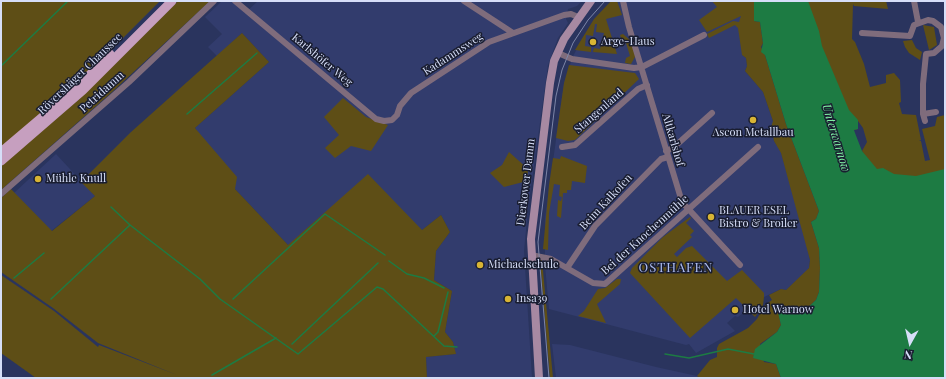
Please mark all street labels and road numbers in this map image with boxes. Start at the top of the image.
street label: Kadammsweg [421,30,485,78]
street label: Rövershäger Chaussee [35,31,125,117]
street label: Karlshöfer Weg [289,31,355,89]
street label: Petridamm [77,69,127,115]
street label: Stangenland [572,86,626,136]
street label: Altkarlshof [659,112,687,168]
street label: Dierkower Damm [514,138,538,226]
street label: Beim Kalkofen [577,171,635,233]
street label: Bei der Knochenmühle [599,192,691,278]

